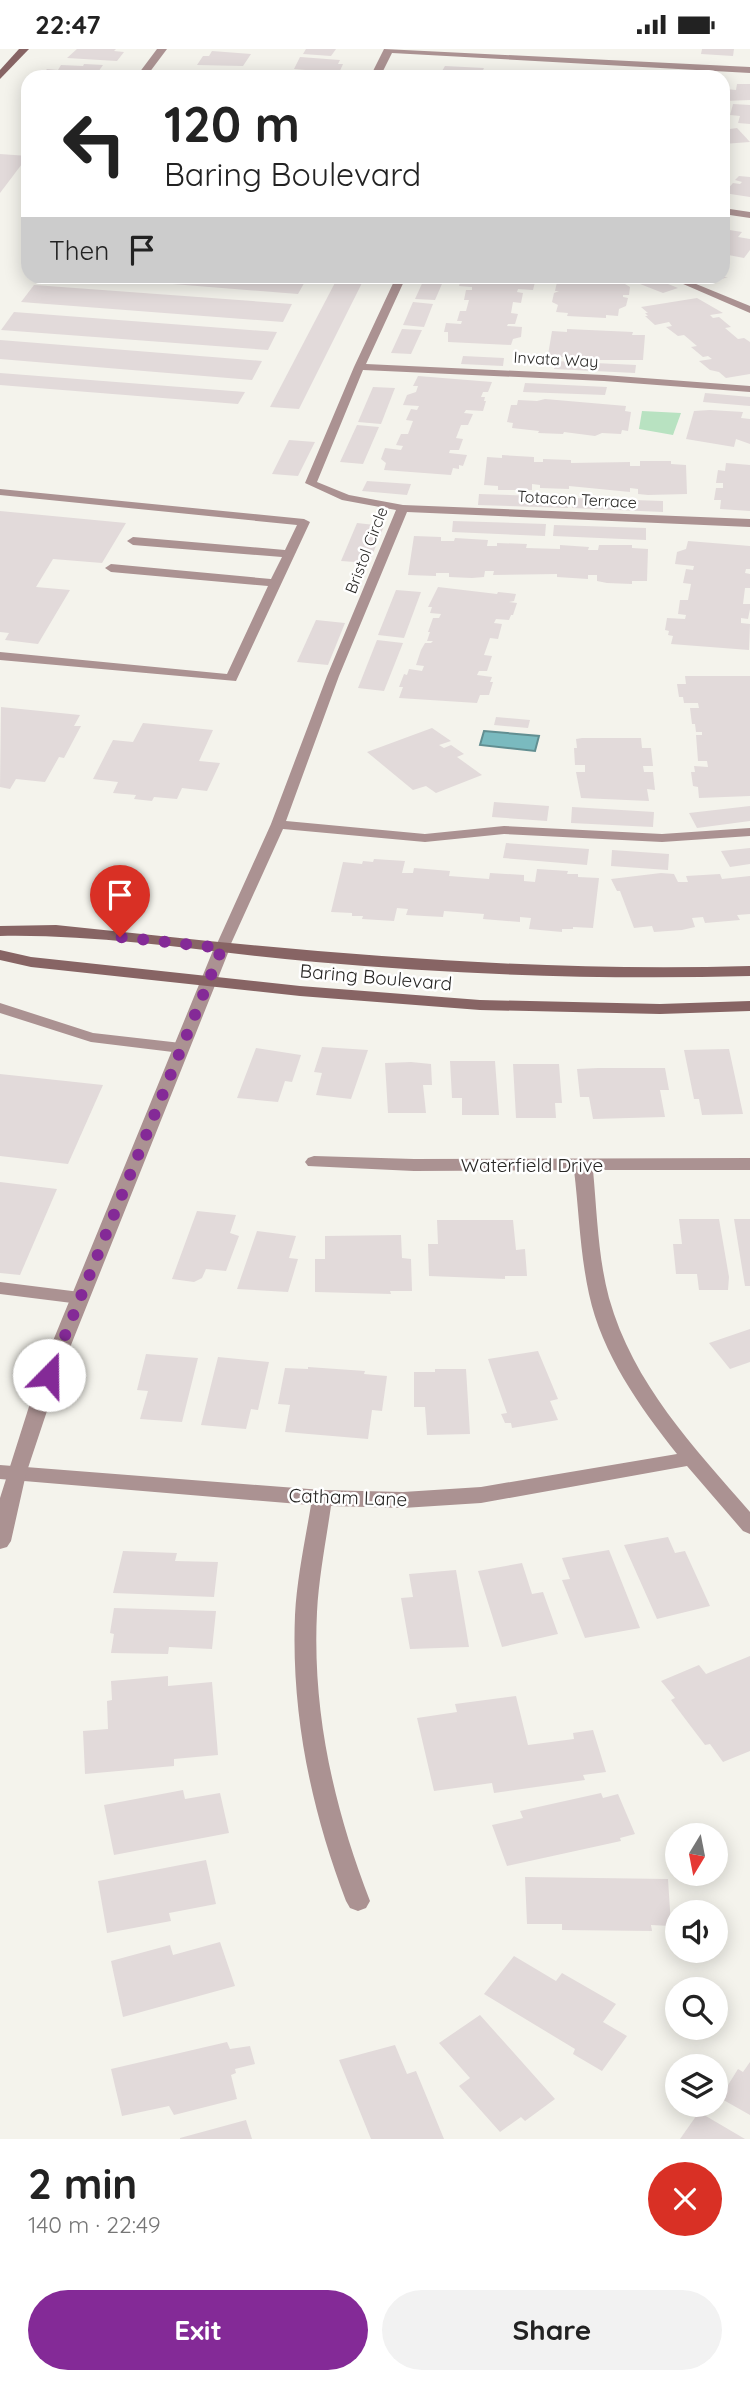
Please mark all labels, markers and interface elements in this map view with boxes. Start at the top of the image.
text: 22:47 [35,8,100,41]
text: 120 m [164,93,300,154]
icon: left [49,98,140,189]
text: Baring Boulevard [164,154,421,194]
icon: arrive [123,231,161,269]
text: Then [49,234,109,267]
street label: Invata Way [513,347,599,371]
street label: Totacon Terrace [517,486,637,512]
street label: Bristol Circle [340,504,392,596]
pin [90,865,150,937]
icon: arrive [101,876,139,914]
street label: Baring Boulevard [299,958,453,996]
street label: Waterfield Drive [461,1153,603,1177]
position arrow [12,1338,86,1412]
street label: Catham Lane [288,1483,408,1511]
north arrow [665,1823,728,1887]
map controls [665,1823,728,2117]
button: sound [665,1900,728,1963]
button: search [665,1977,728,2040]
button: layers [665,2054,728,2117]
text: 2 min [28,2157,137,2210]
button: close [648,2162,722,2236]
text: 140 m · 22:49 [28,2210,161,2239]
button: Exit [28,2290,368,2370]
button: Share [382,2290,722,2370]

